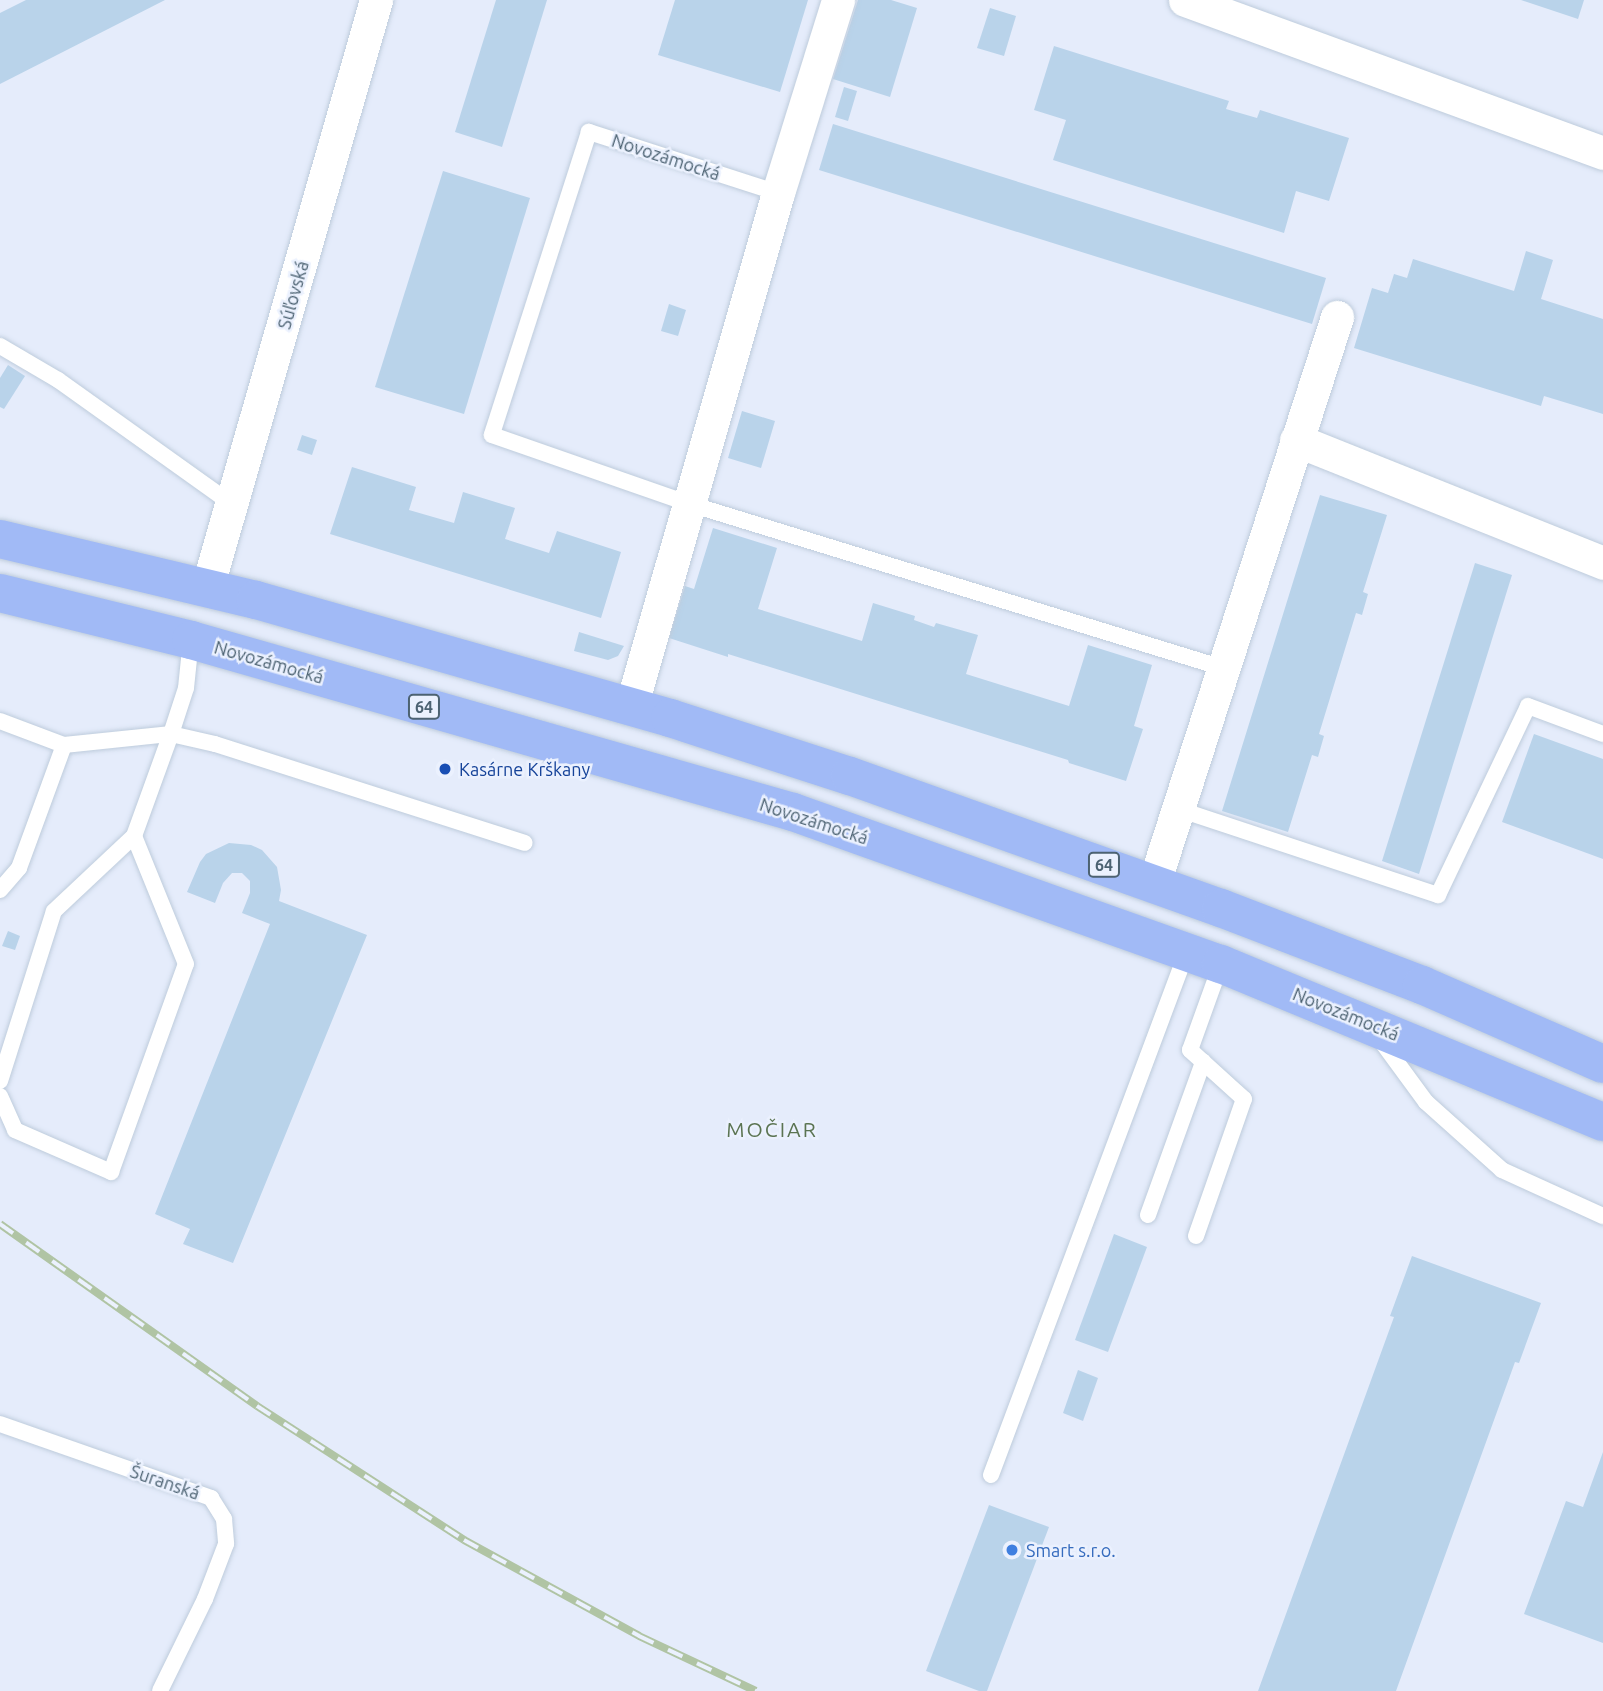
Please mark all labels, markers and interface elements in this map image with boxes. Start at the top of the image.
street label: Novozámocká [609,129,723,185]
street label: Súľovská [273,258,313,332]
street label: Novozámocká [212,636,326,688]
road number: 64 [406,694,442,720]
place label: Kasárne Krškany [459,758,590,780]
marker: Kasárne Krškany [437,761,453,777]
street label: Novozámocká [757,793,871,849]
road number: 64 [1086,852,1122,878]
street label: Novozámocká [1290,983,1402,1045]
district label: MOČIAR [727,1116,817,1142]
street label: Šuranská [127,1460,203,1504]
place label: Smart s.r.o. [1026,1539,1116,1561]
marker: Smart s.r.o. [1004,1542,1020,1558]

